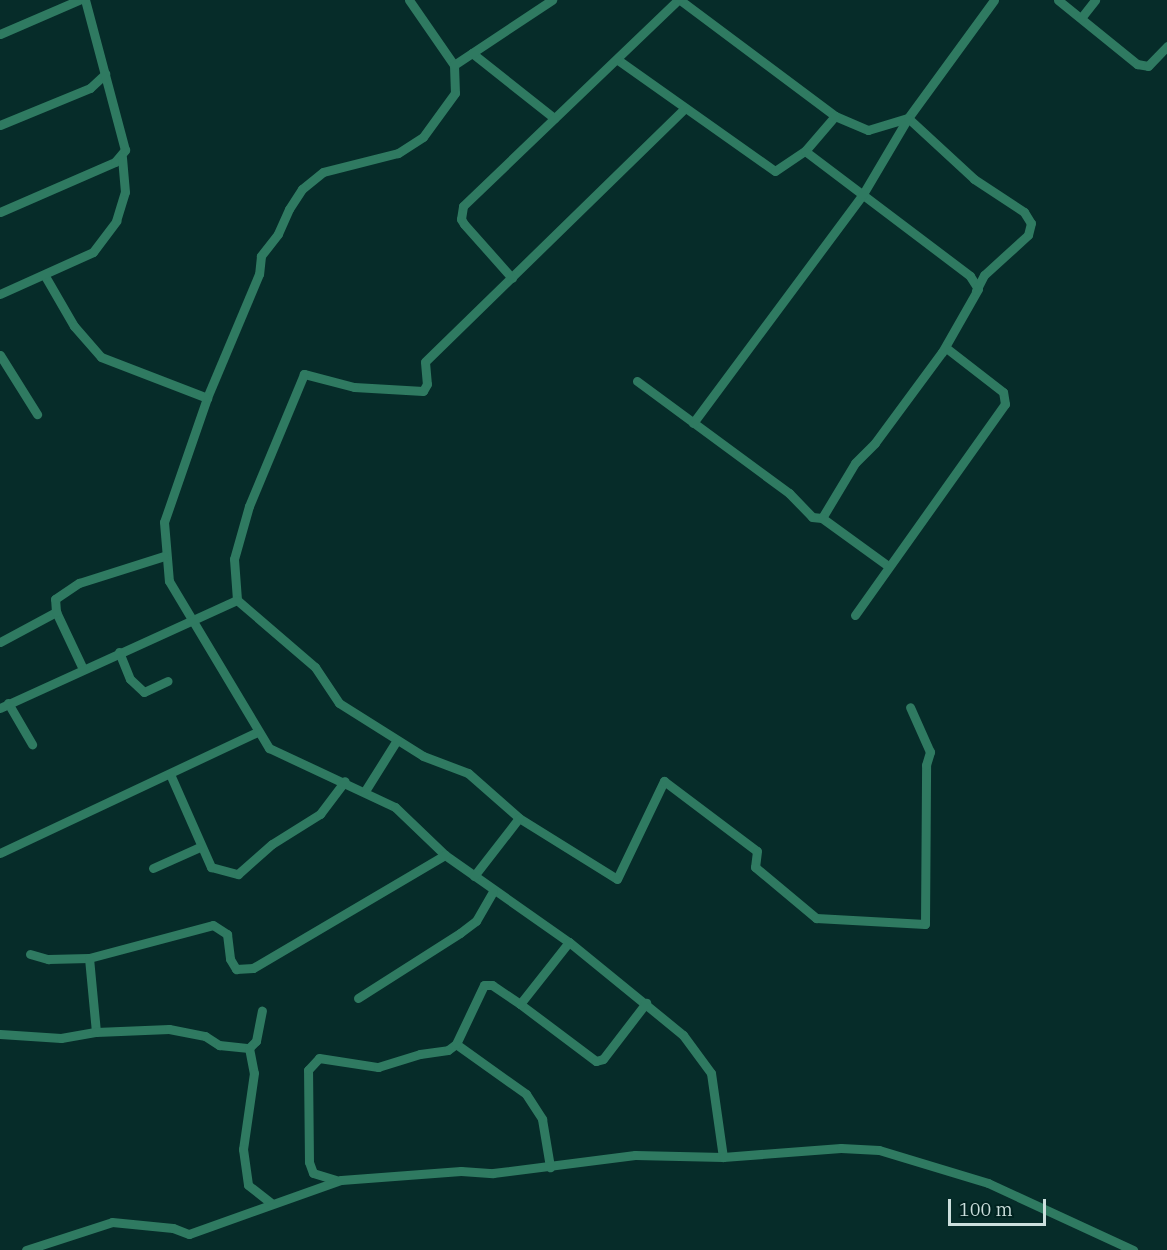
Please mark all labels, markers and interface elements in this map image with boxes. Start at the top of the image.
scale bar [951,1187,1048,1225]
text: 100 m [959,1198,1013,1221]

